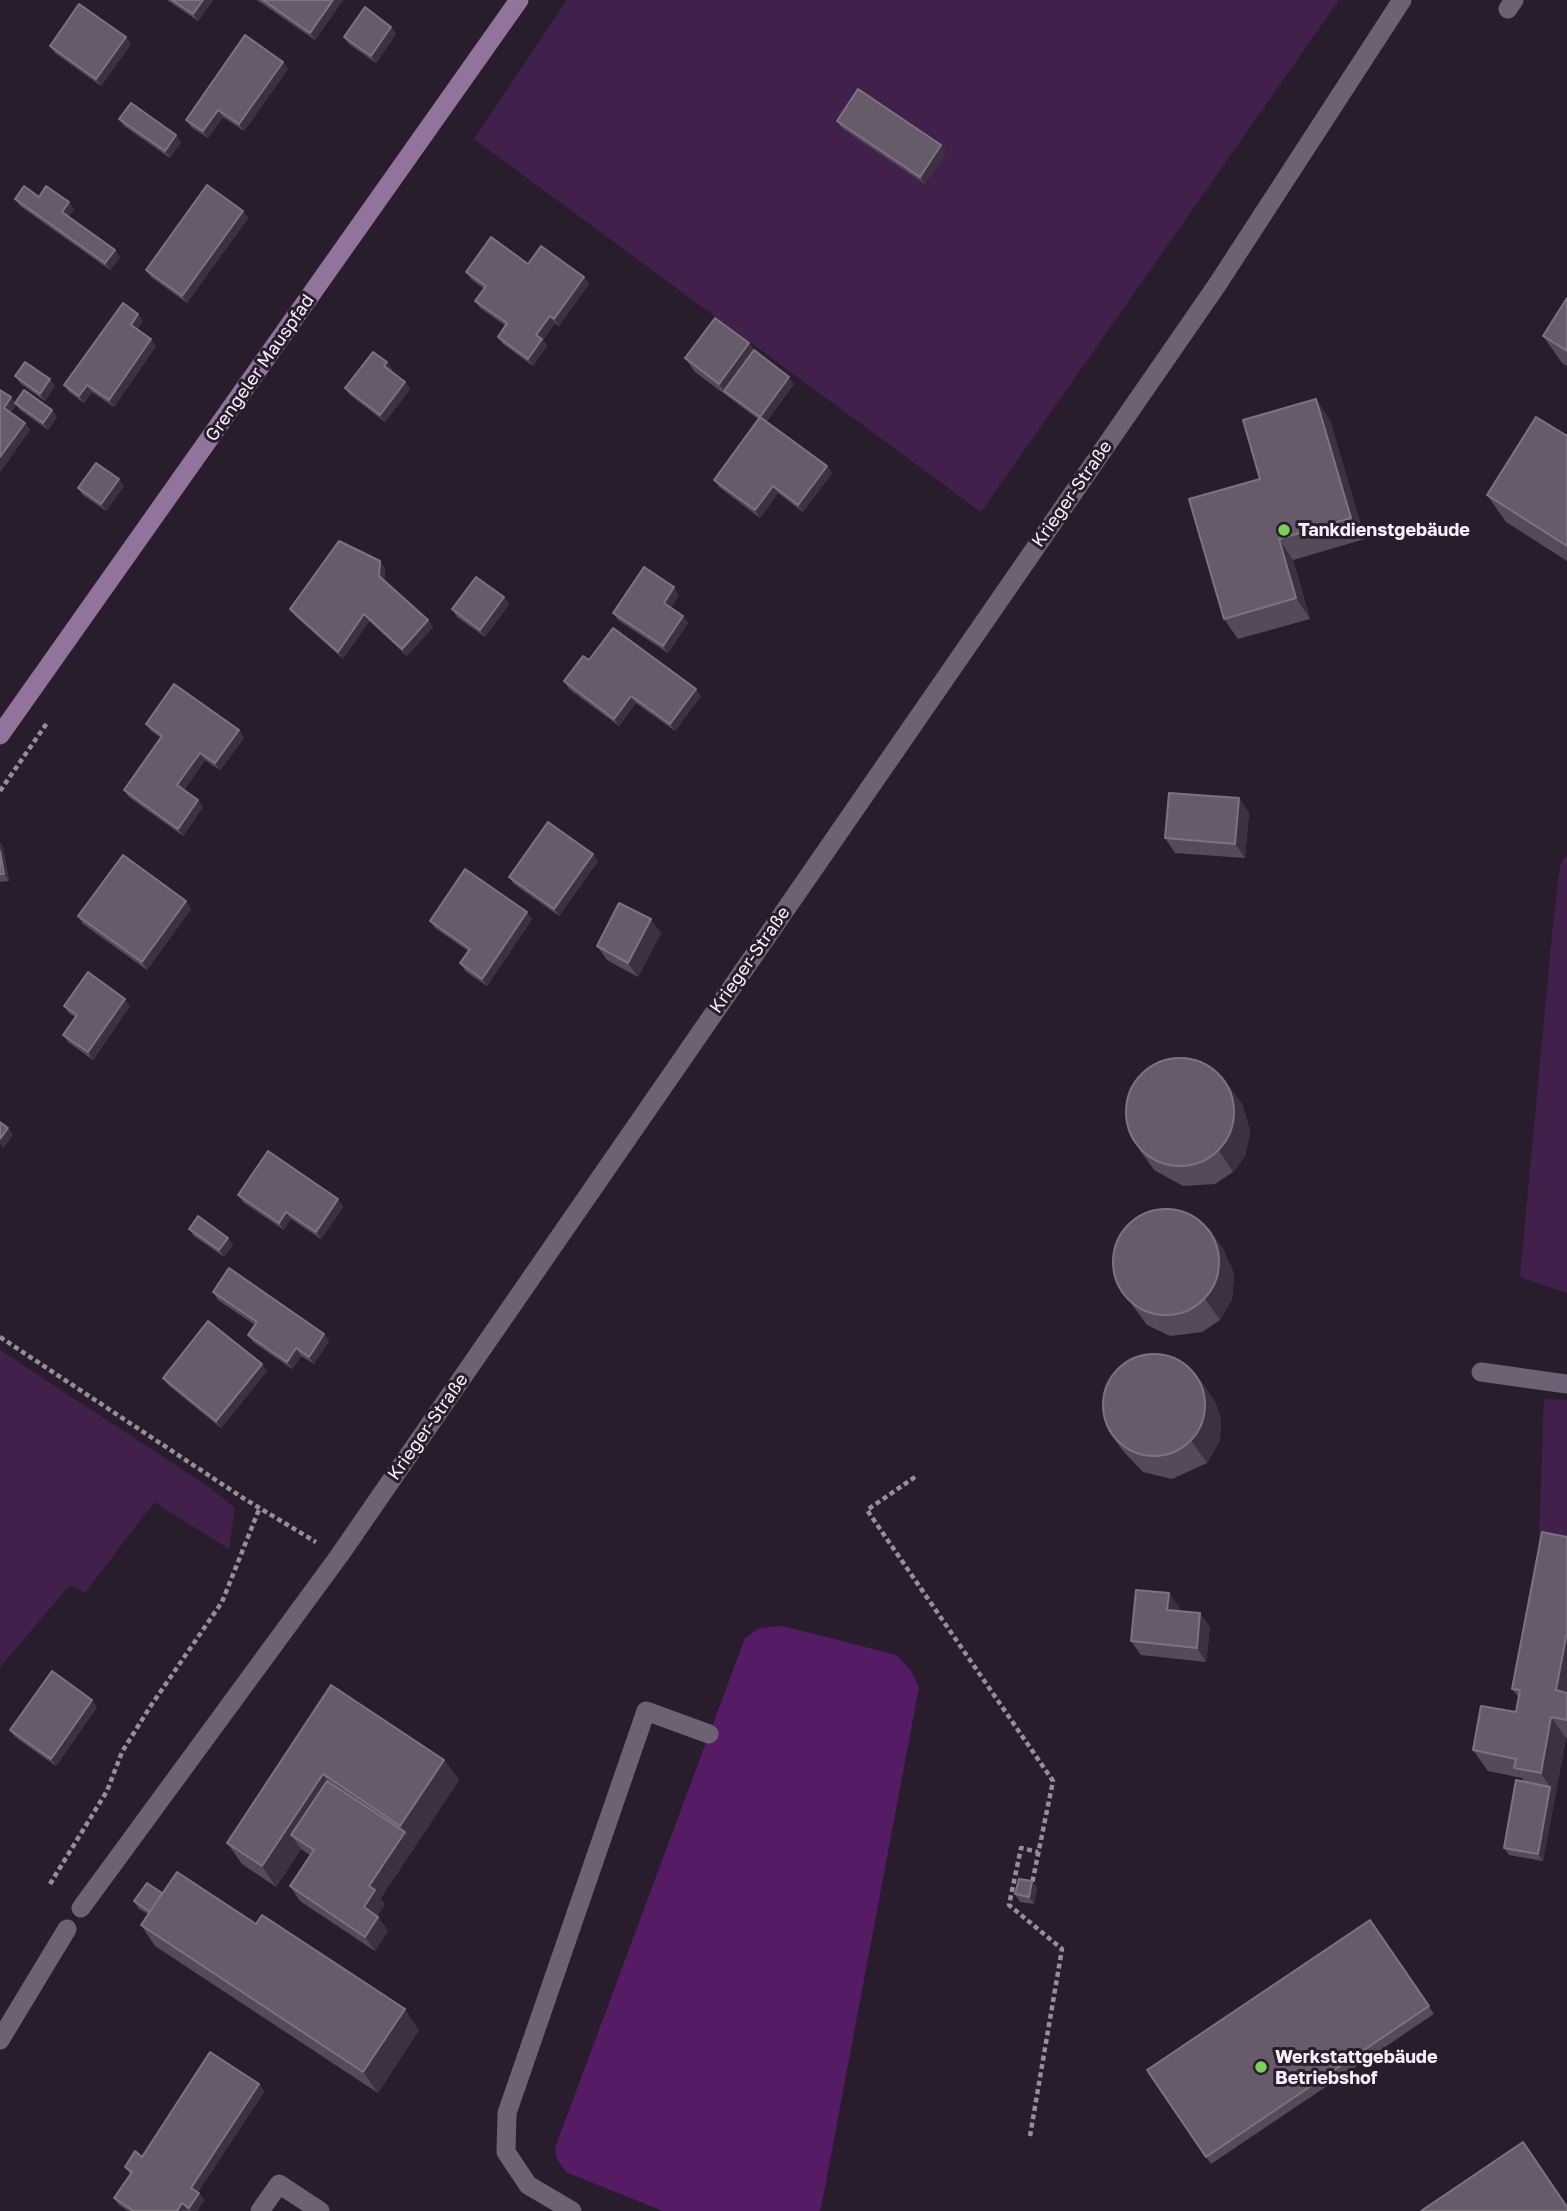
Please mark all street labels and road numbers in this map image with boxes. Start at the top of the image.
street label: Grengeler Mauspfad [201,290,319,446]
street label: Krieger-Straße [1027,437,1117,551]
street label: Krieger-Straße [705,903,795,1017]
street label: Krieger-Straße [383,1370,473,1484]

